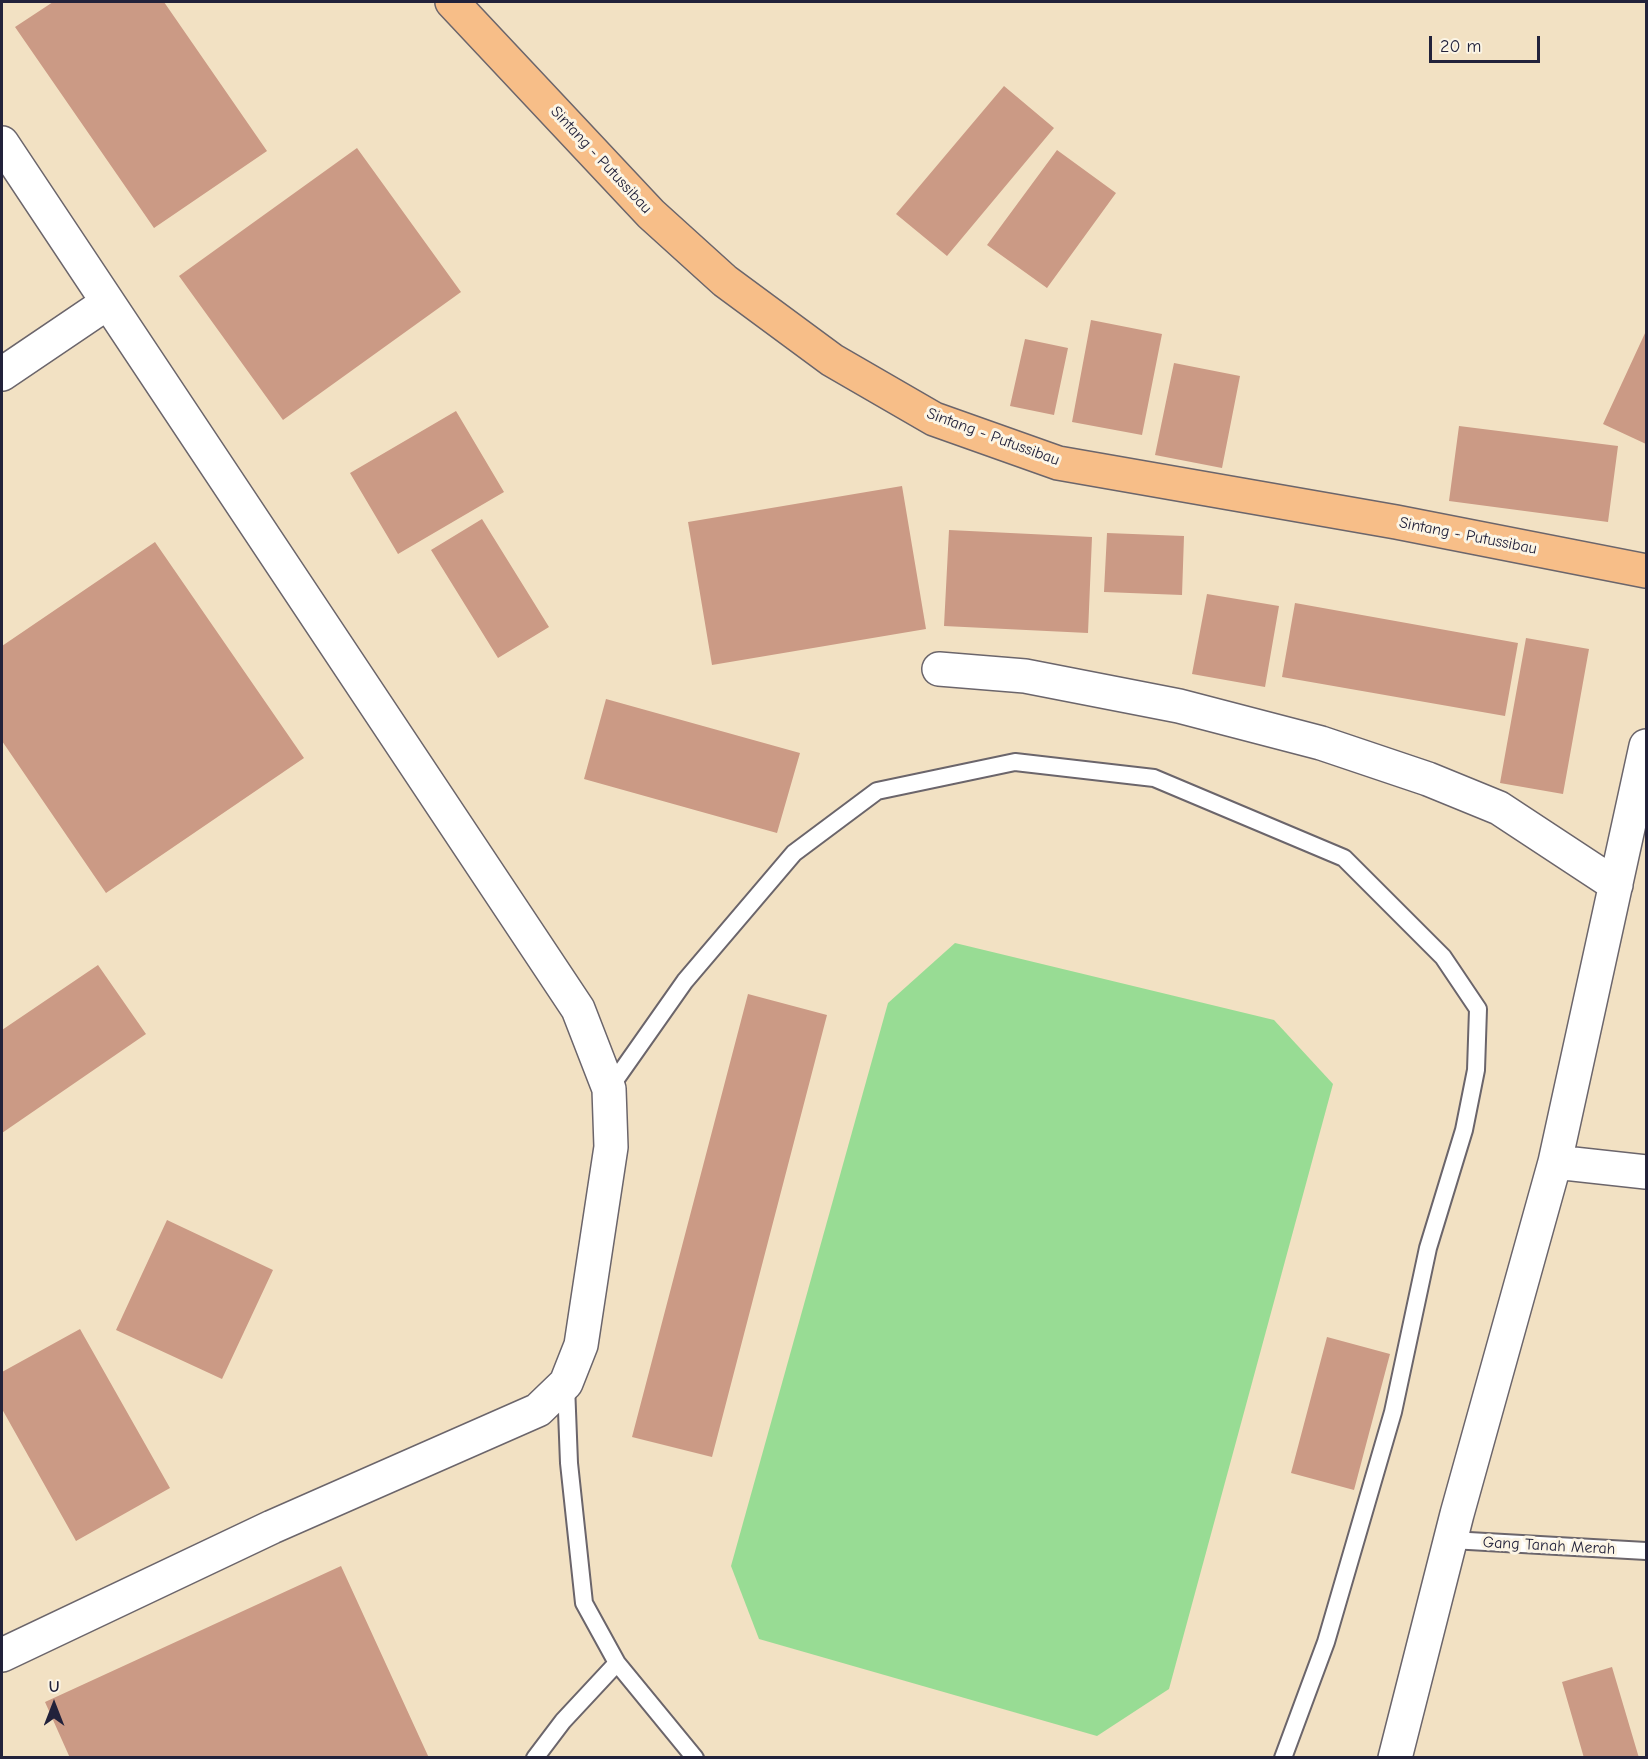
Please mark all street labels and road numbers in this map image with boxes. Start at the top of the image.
street label: Sintang - Putussibau [546,102,656,218]
street label: Sintang - Putussibau [924,404,1062,470]
street label: Sintang - Putussibau [1397,513,1539,559]
street label: Gang Tanah Merah [1482,1533,1616,1559]

